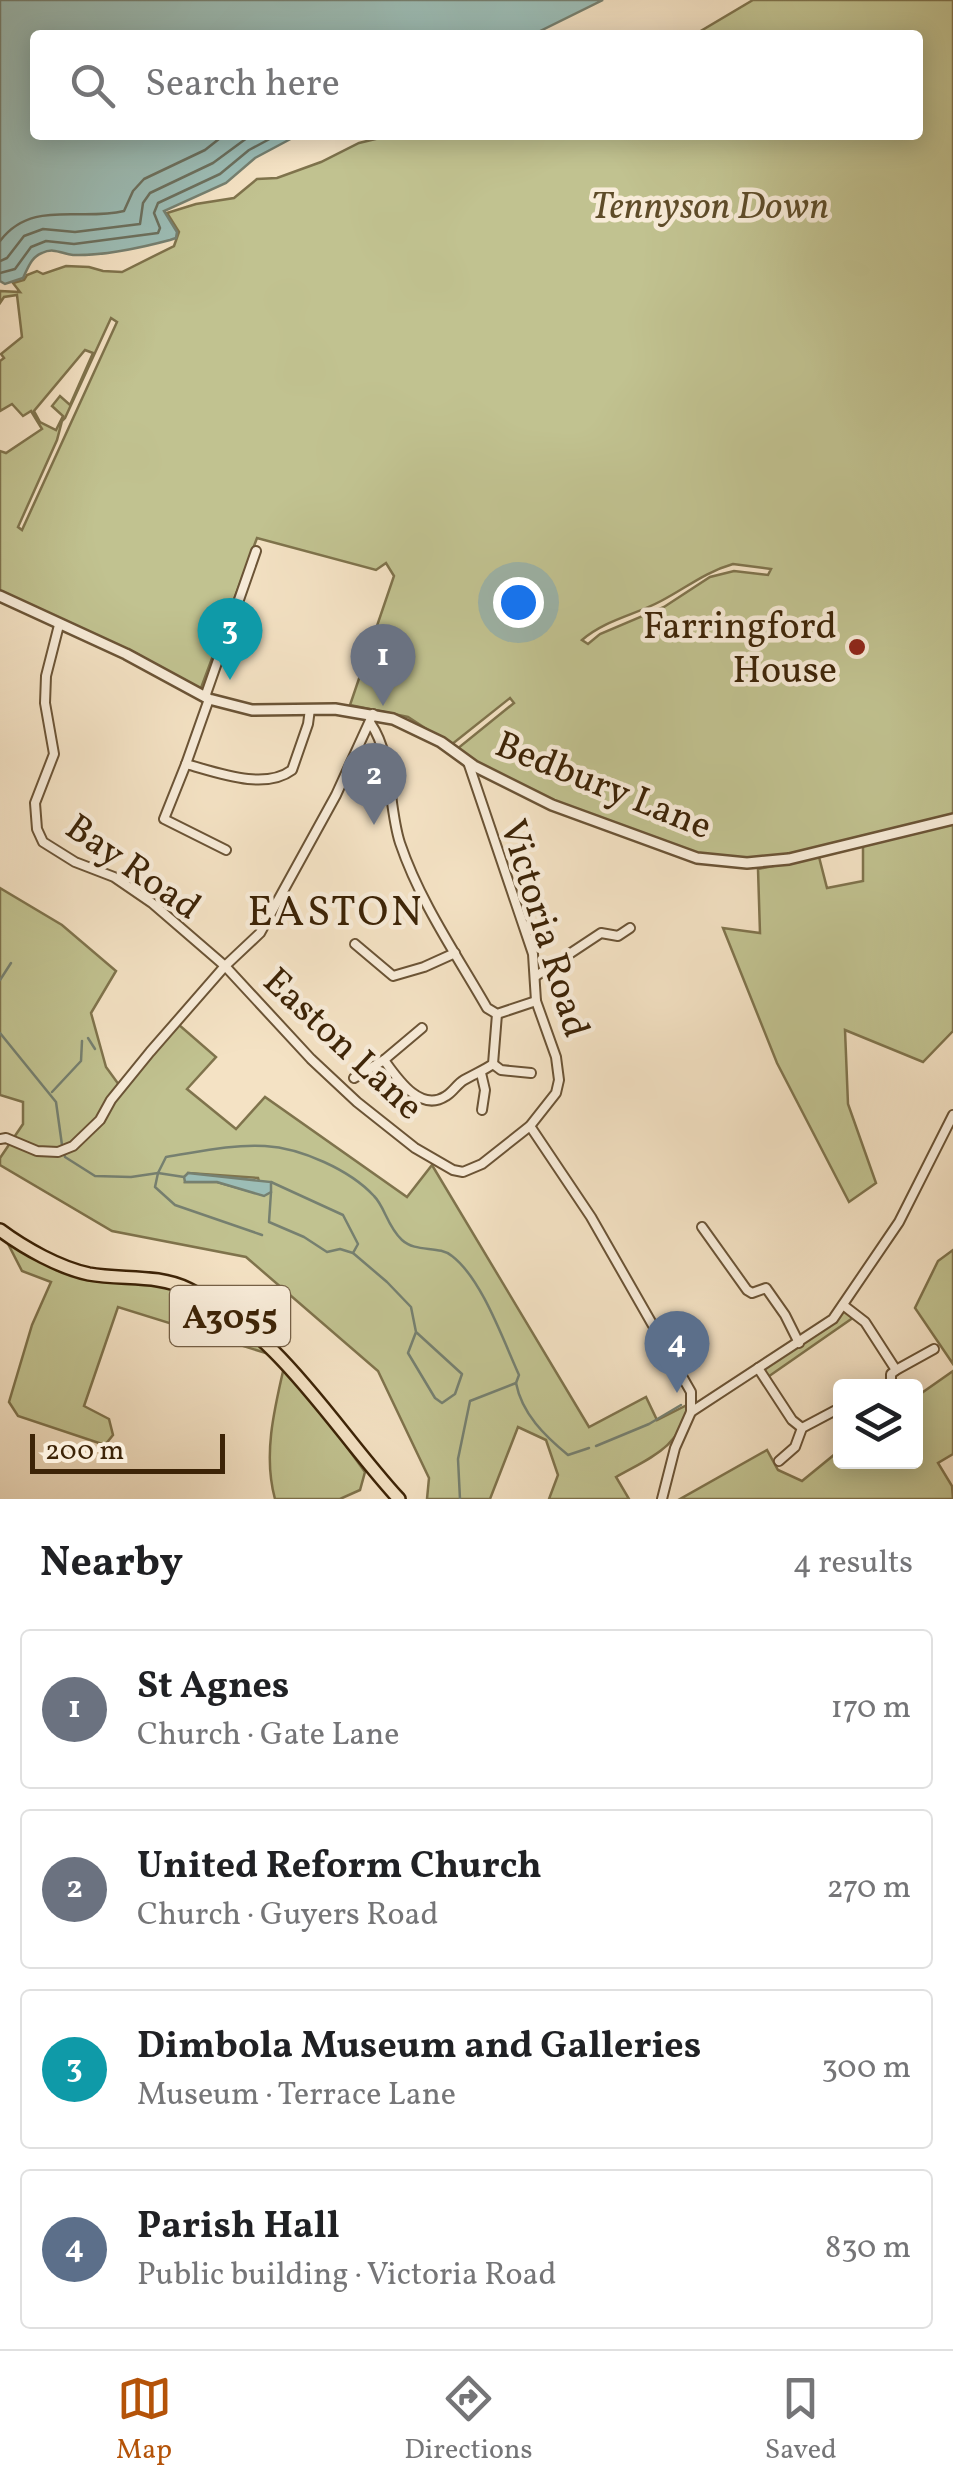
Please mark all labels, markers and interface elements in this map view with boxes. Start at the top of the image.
search box [30,30,923,140]
icon: search [65,58,120,113]
text: Search here [145,59,340,112]
park label: Tennyson Down [591,182,829,235]
your location [493,577,544,628]
pin: 3 [198,598,262,680]
place label: Farringford House [643,602,837,699]
pin: 1 [350,624,416,706]
marker: Farringford House [846,636,868,658]
street label: Bedbury Lane [487,720,719,855]
pin: 2 [342,742,406,825]
street label: Bay Road [54,803,210,935]
street label: Victoria Road [484,813,601,1045]
district label: EASTON [248,885,424,944]
street label: Easton Lane [250,957,434,1134]
road number: A3055 [170,1286,290,1346]
pin: 4 [644,1310,710,1393]
map controls [833,1379,923,1469]
button: layers [833,1379,923,1469]
scale bar [30,1429,225,1474]
text: 200 m [45,1432,124,1471]
text: Nearby [40,1535,183,1594]
text: 4 results [793,1542,913,1586]
text: St Agnes [137,1661,289,1714]
text: 1 [68,1687,81,1731]
text: 170 m [830,1687,911,1731]
text: Church · Gate Lane [137,1714,400,1758]
text: United Reform Church [137,1841,542,1894]
text: 2 [66,1867,83,1911]
text: 270 m [826,1867,911,1911]
text: Church · Guyers Road [137,1894,438,1938]
text: Dimbola Museum and Galleries [137,2021,701,2074]
text: 3 [66,2047,83,2091]
text: 300 m [821,2047,911,2091]
text: Museum · Terrace Lane [137,2074,456,2118]
text: Parish Hall [137,2201,340,2254]
text: 4 [65,2227,84,2271]
text: 830 m [825,2227,911,2271]
text: Public building · Victoria Road [137,2254,557,2298]
tab: Map [116,2371,172,2470]
tab: Directions [404,2371,533,2470]
tab: Saved [765,2371,837,2470]

